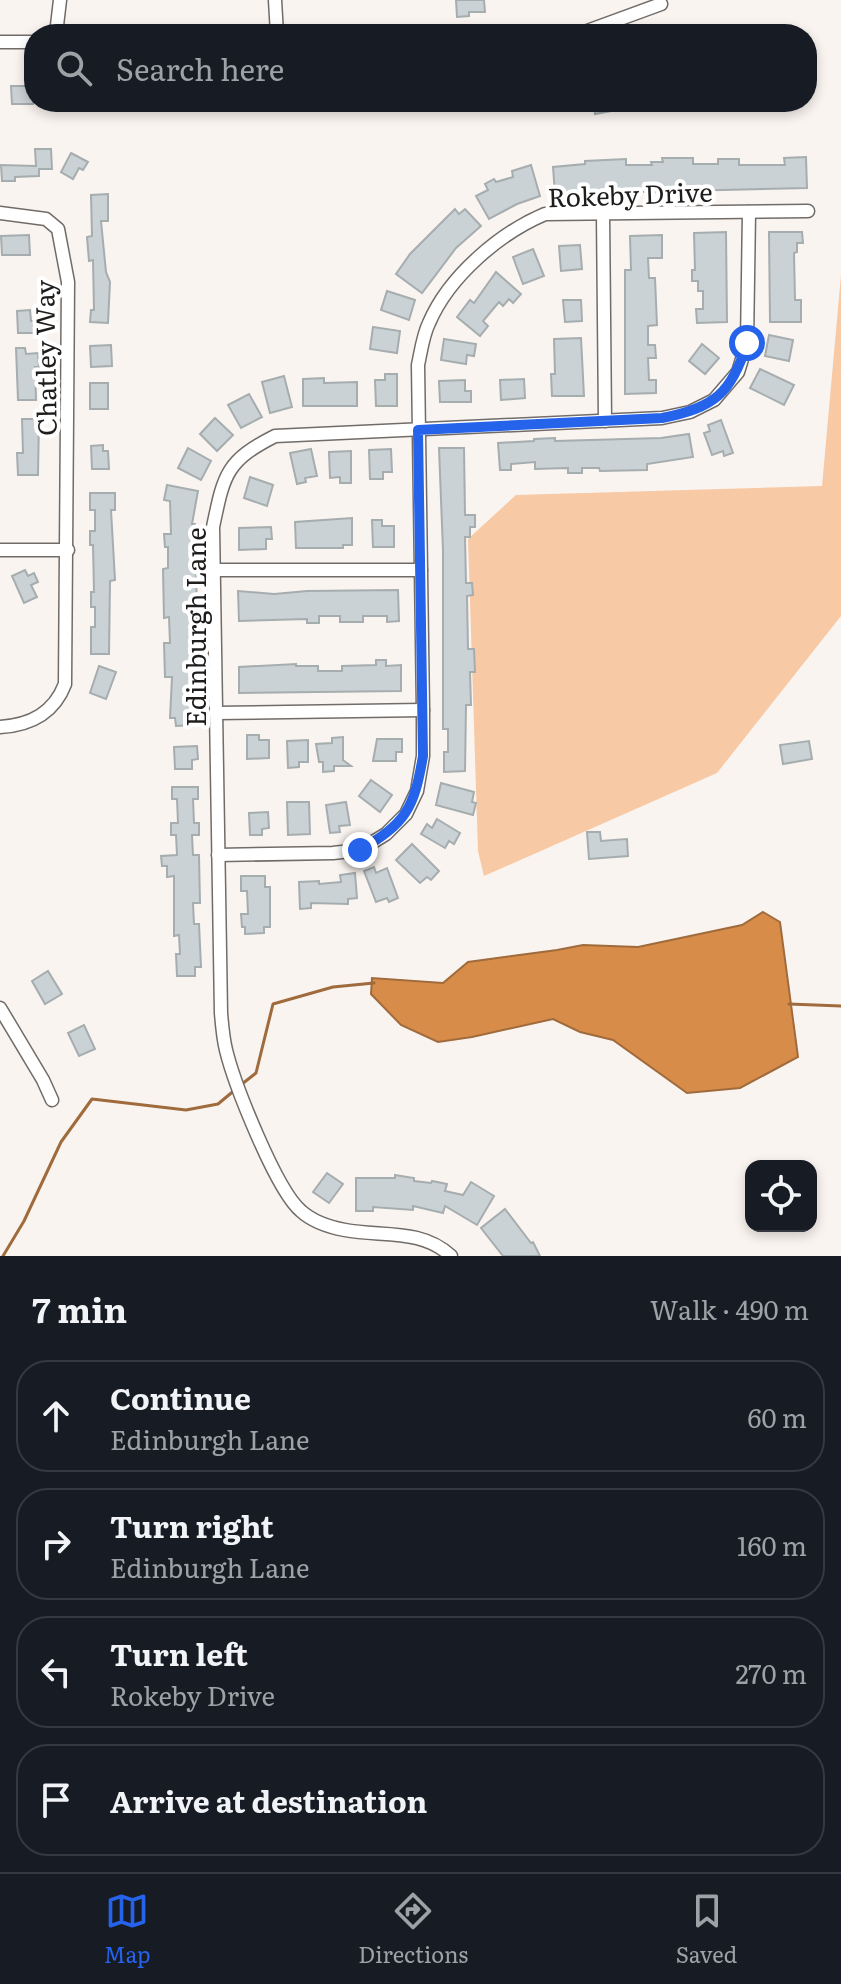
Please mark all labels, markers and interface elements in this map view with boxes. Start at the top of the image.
search box [24,24,817,112]
icon: search [52,46,96,90]
text: Search here [116,46,284,90]
street label: Rokeby Drive [547,171,713,215]
street label: Chatley Way [23,280,65,436]
route start [729,325,765,361]
street label: Edinburgh Lane [175,527,214,727]
route end [342,832,378,868]
map controls [745,1160,817,1232]
button: locate [745,1160,817,1232]
text: 7 min [32,1283,127,1333]
text: Walk · 490 m [650,1289,809,1328]
text: Continue [110,1375,251,1419]
icon: ahead [34,1394,78,1438]
text: 60 m [748,1397,807,1436]
text: Edinburgh Lane [110,1419,310,1458]
text: Turn right [110,1503,274,1547]
icon: right [34,1522,78,1566]
text: 160 m [737,1525,807,1564]
text: Edinburgh Lane [110,1547,310,1586]
text: Turn left [110,1631,248,1675]
icon: left [34,1650,78,1694]
text: 270 m [735,1653,807,1692]
text: Rokeby Drive [110,1675,275,1714]
icon: arrive [34,1778,78,1822]
text: Arrive at destination [110,1778,427,1822]
tab: Map [104,1889,151,1970]
tab: Directions [358,1889,468,1970]
tab: Saved [676,1889,737,1970]

